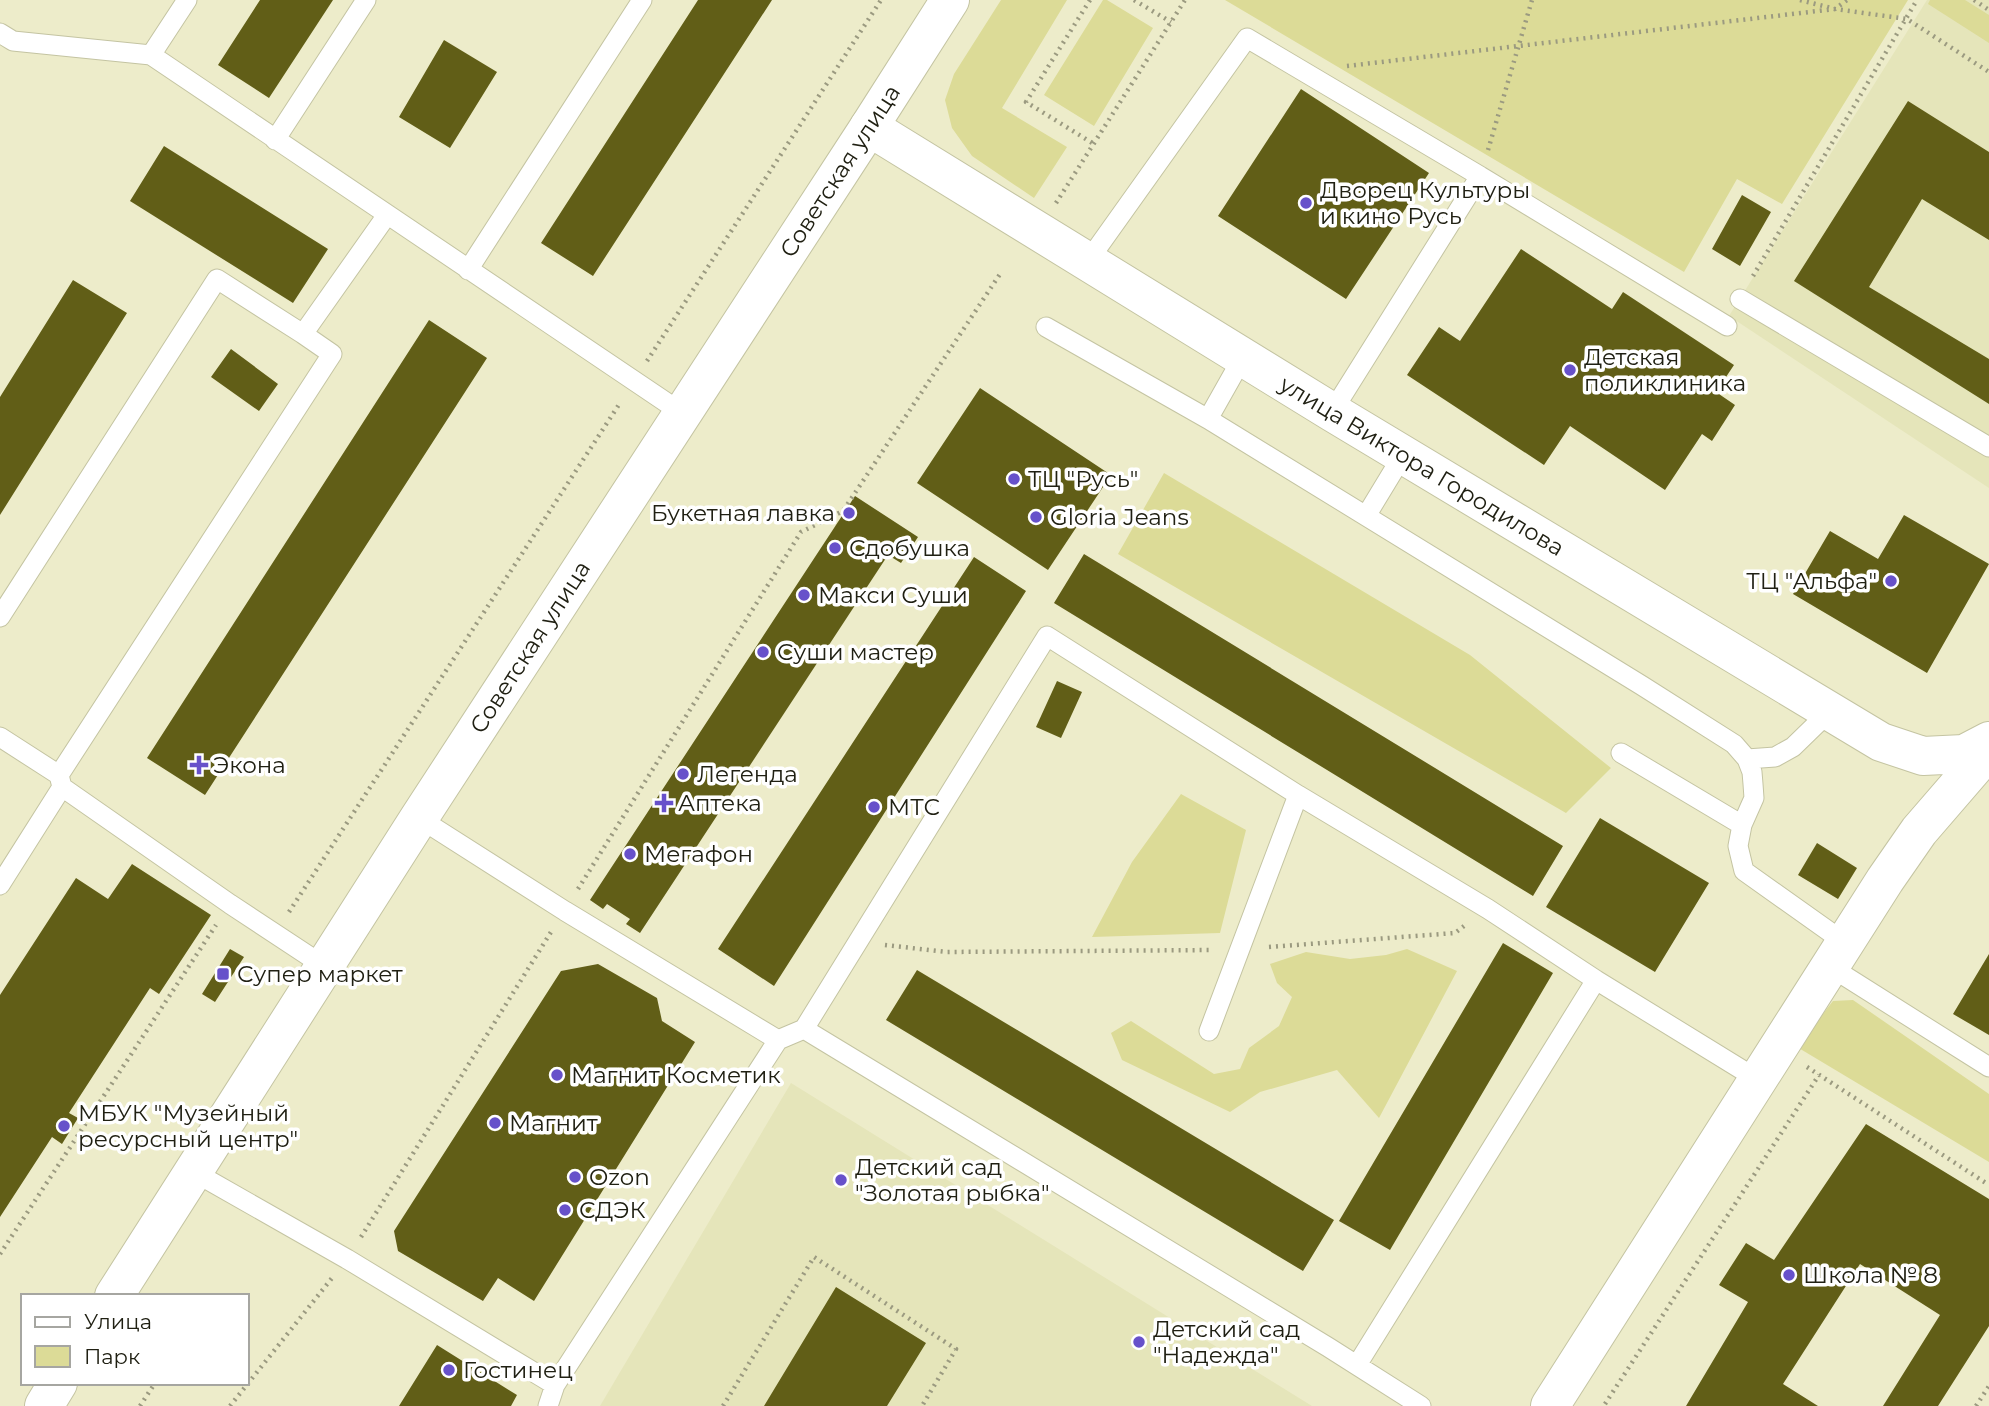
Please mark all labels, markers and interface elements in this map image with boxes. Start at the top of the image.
street label: Советская улица [774,80,906,262]
place label: Дворец Культуры и кино Русь [1320,176,1530,230]
marker: Дворец Культуры и кино Русь [1298,195,1314,211]
place label: Детская поликлиника [1584,343,1746,397]
marker: Детская поликлиника [1562,362,1578,378]
street label: улица Виктора Городилова [1274,369,1569,562]
place label: ТЦ "Русь" [1028,465,1138,493]
marker: ТЦ "Русь" [1006,471,1022,487]
place label: Букетная лавка [651,499,835,527]
place label: Gloria Jeans [1050,503,1189,531]
marker: Букетная лавка [841,505,857,521]
marker: Gloria Jeans [1028,509,1044,525]
place label: Сдобушка [849,534,970,562]
marker: Сдобушка [827,540,843,556]
street label: Советская улица [464,556,596,738]
place label: ТЦ "Альфа" [1746,567,1877,595]
marker: ТЦ "Альфа" [1883,573,1899,589]
place label: Макси Суши [818,581,968,609]
marker: Макси Суши [796,587,812,603]
place label: Суши мастер [777,638,934,666]
marker: Суши мастер [755,644,771,660]
place label: Экона [213,751,286,779]
marker: Экона [191,757,207,773]
place label: Легенда [697,760,798,788]
marker: Легенда [675,766,691,782]
place label: Аптека [678,789,762,817]
place label: МТС [888,793,940,821]
marker: Аптека [656,795,672,811]
marker: МТС [866,799,882,815]
place label: Мегафон [644,840,753,868]
marker: Мегафон [622,846,638,862]
place label: Супер маркет [237,960,403,988]
marker: Супер маркет [215,966,231,982]
place label: Магнит Косметик [571,1061,781,1089]
marker: Магнит Косметик [549,1067,565,1083]
place label: МБУК "Музейный ресурсный центр" [78,1099,298,1153]
place label: Магнит [509,1109,598,1137]
marker: Магнит [487,1115,503,1131]
marker: МБУК "Музейный ресурсный центр" [56,1118,72,1134]
place label: Детский сад "Золотая рыбка" [855,1153,1050,1207]
place label: Ozon [589,1163,650,1191]
marker: Ozon [567,1169,583,1185]
marker: Детский сад "Золотая рыбка" [833,1172,849,1188]
place label: СДЭК [579,1196,646,1224]
marker: СДЭК [557,1202,573,1218]
place label: Школа № 8 [1803,1261,1938,1289]
marker: Школа № 8 [1781,1267,1797,1283]
legend [21,1294,248,1385]
text: Улица [84,1309,152,1334]
place label: Детский сад "Надежда" [1153,1315,1300,1369]
marker: Детский сад "Надежда" [1131,1334,1147,1350]
text: Парк [84,1344,140,1369]
place label: Гостинец [463,1356,573,1384]
marker: Гостинец [441,1362,457,1378]

